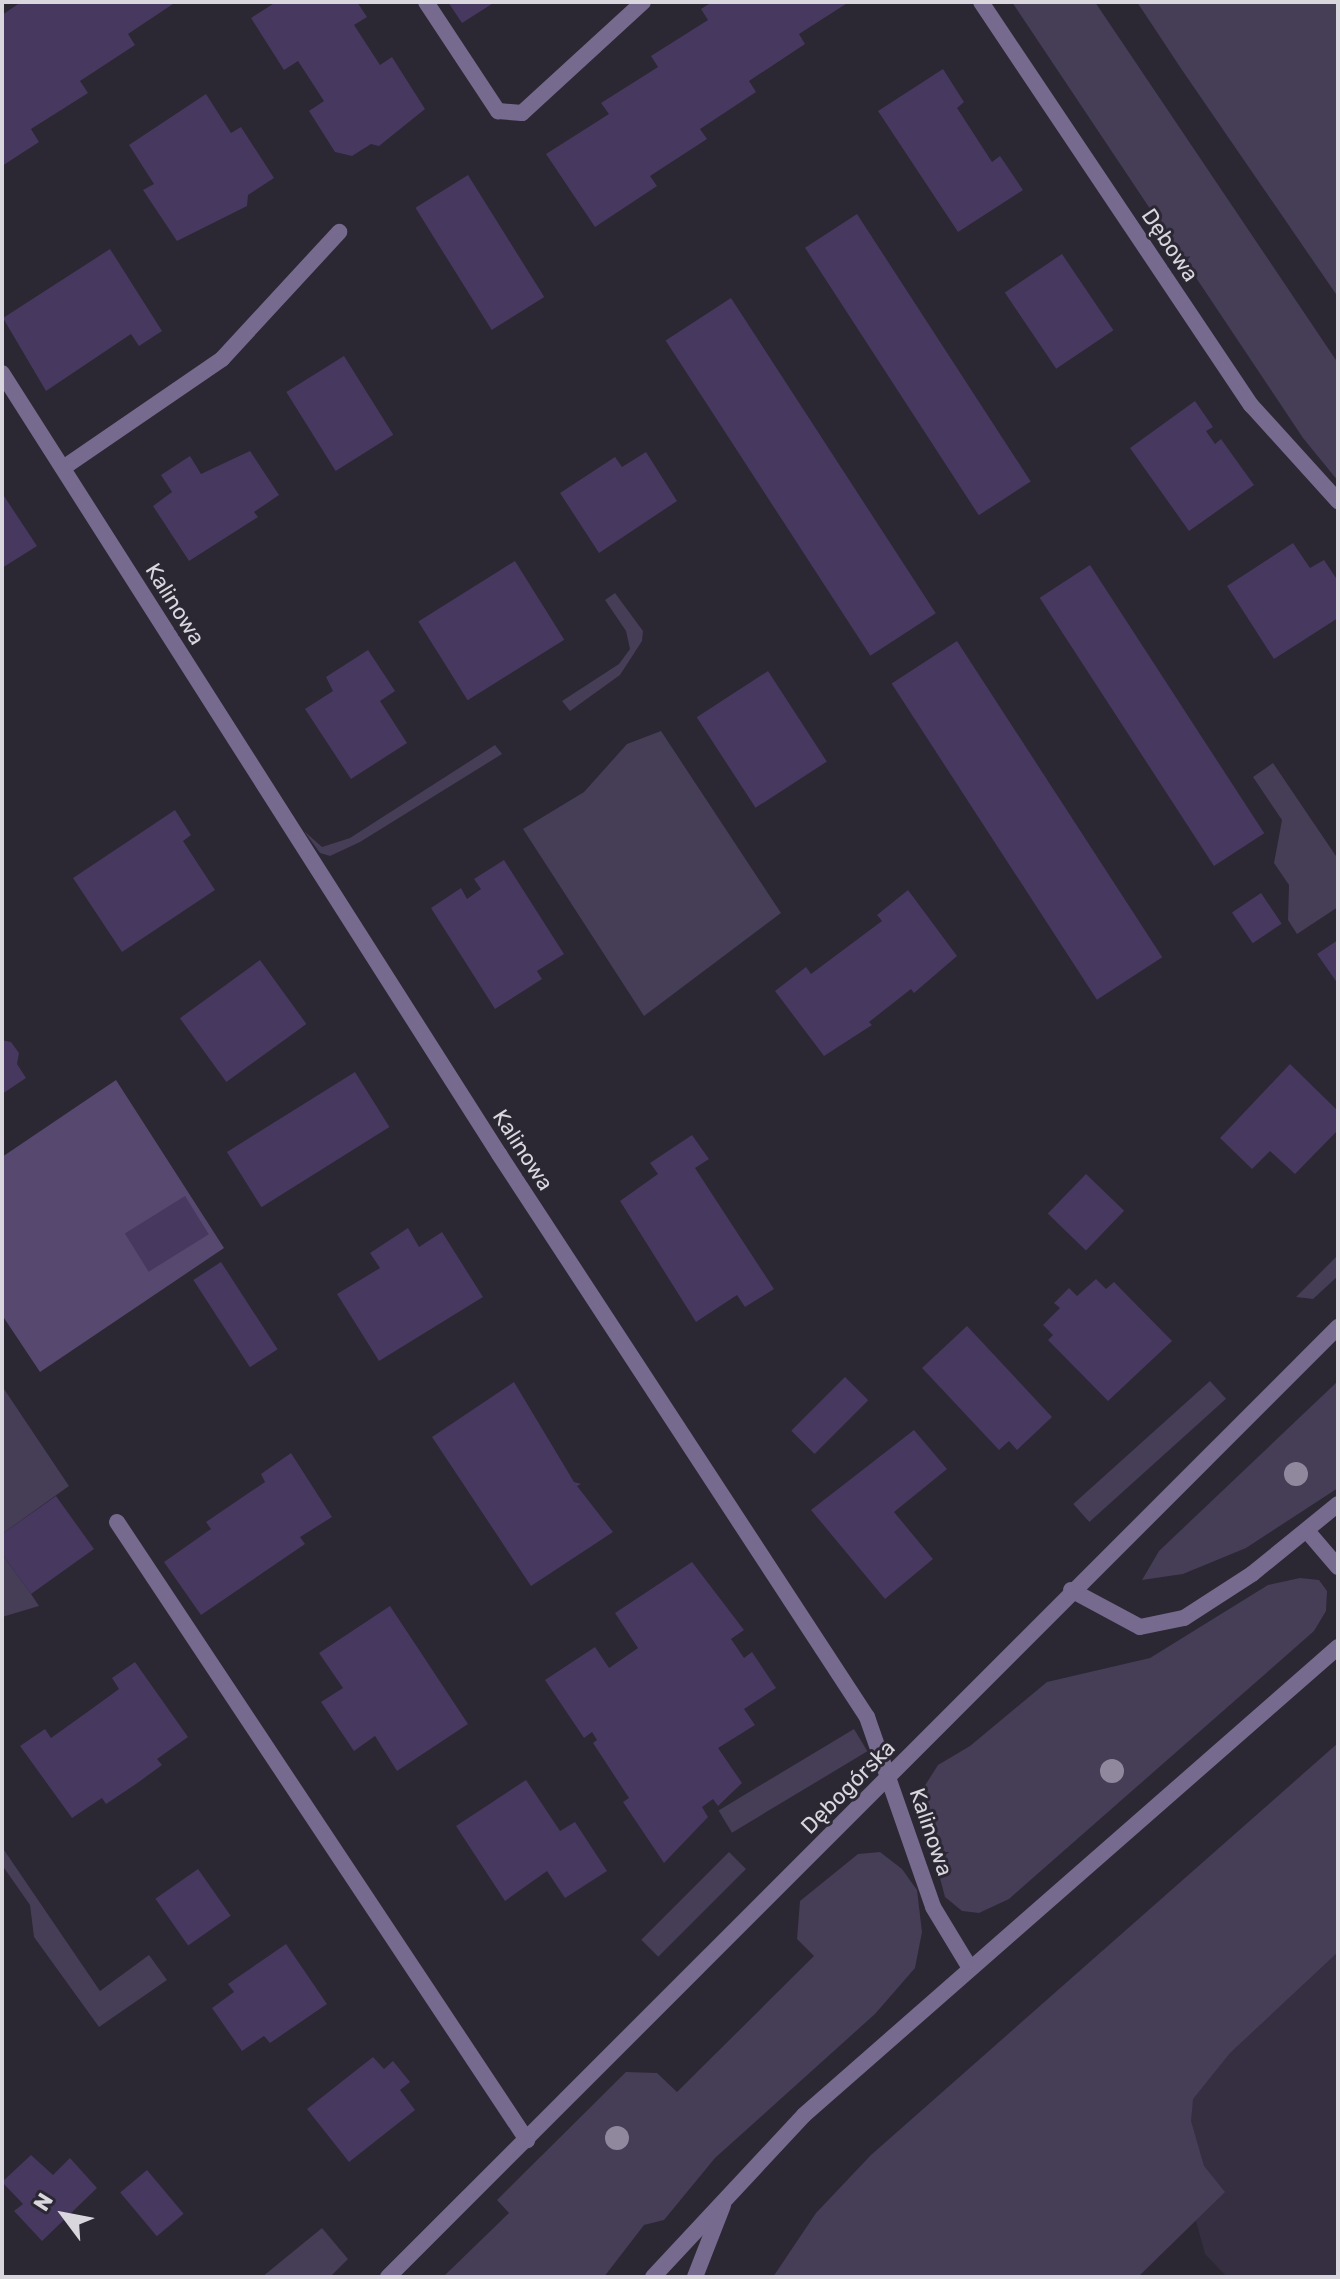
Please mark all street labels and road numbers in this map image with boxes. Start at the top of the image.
street label: Dębowa [1136,203,1204,287]
street label: Kalinowa [140,558,210,650]
street label: Kalinowa [487,1105,559,1195]
street label: Dębogórska [796,1735,900,1839]
street label: Kalinowa [904,1785,958,1879]

